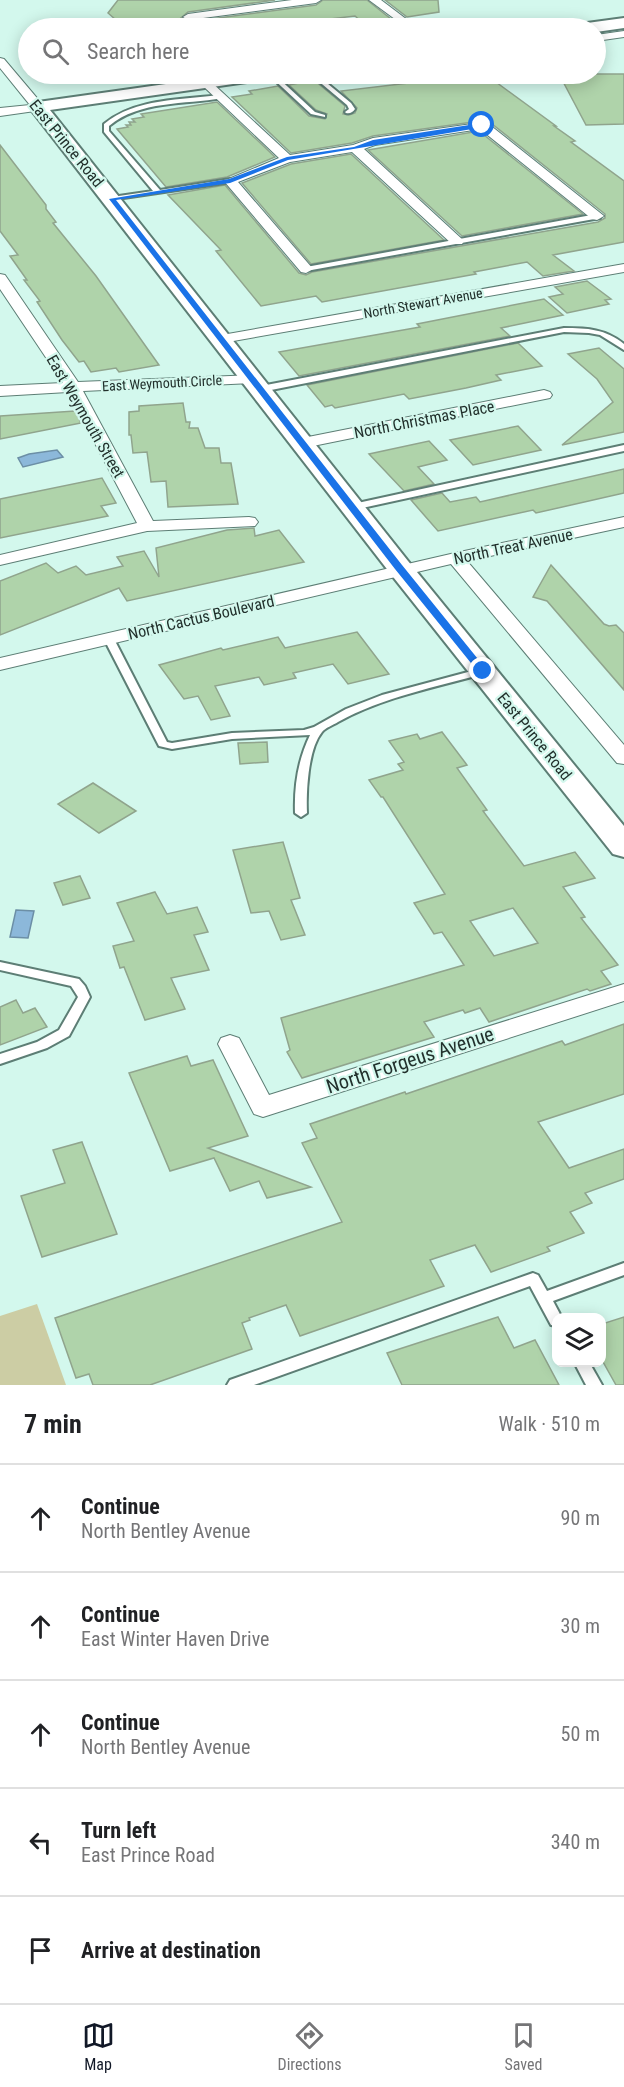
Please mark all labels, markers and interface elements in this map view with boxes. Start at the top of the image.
search box [18,18,606,84]
icon: search [39,35,72,68]
text: Search here [87,39,189,64]
street label: East Prince Road [26,96,108,191]
route start [468,111,494,137]
street label: North Stewart Avenue [362,285,484,321]
street label: East Weymouth Street [43,351,129,481]
street label: East Weymouth Circle [102,372,223,394]
street label: North Christmas Place [352,397,496,442]
street label: North Treat Avenue [452,525,574,568]
street label: North Cactus Boulevard [126,591,276,644]
route end [469,657,495,683]
street label: East Prince Road [494,689,576,784]
street label: North Forgeus Avenue [323,1022,497,1098]
map controls [552,1313,606,1367]
button: layers [552,1313,606,1367]
text: 7 min [24,1409,82,1439]
text: Walk · 510 m [499,1412,600,1436]
text: Continue [81,1494,160,1519]
icon: ahead [24,1502,57,1535]
text: 90 m [561,1506,600,1530]
text: North Bentley Avenue [81,1519,250,1543]
text: Continue [81,1602,160,1627]
icon: ahead [24,1610,57,1643]
text: 30 m [561,1614,600,1638]
text: East Winter Haven Drive [81,1627,269,1651]
text: Continue [81,1710,160,1735]
icon: ahead [24,1718,57,1751]
text: 50 m [561,1722,600,1746]
text: North Bentley Avenue [81,1735,250,1759]
text: Turn left [81,1818,156,1843]
icon: left [24,1826,57,1859]
text: 340 m [551,1830,600,1854]
text: East Prince Road [81,1843,215,1867]
icon: arrive [24,1934,57,1967]
text: Arrive at destination [81,1938,261,1963]
tab: Map [82,2019,115,2074]
tab: Directions [278,2019,341,2074]
tab: Saved [504,2019,542,2074]

